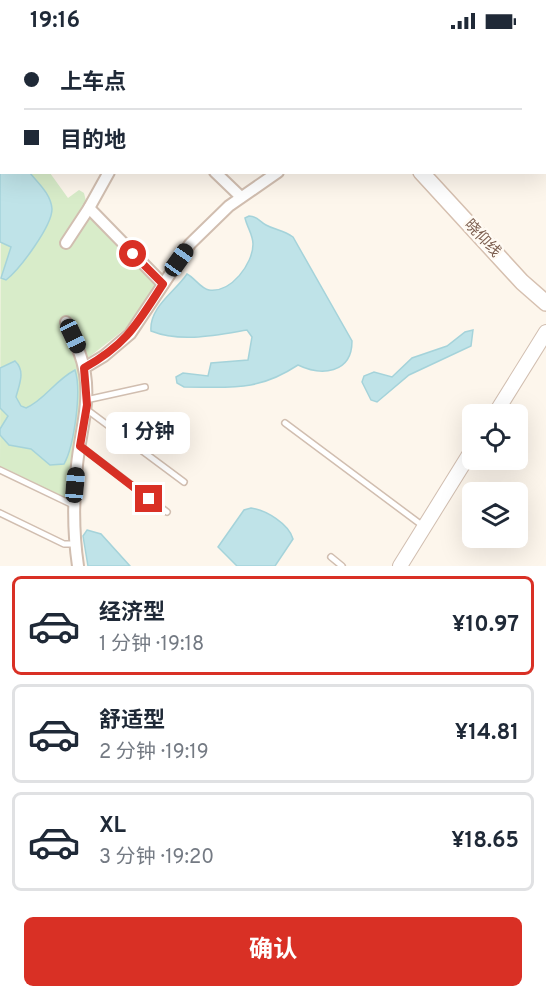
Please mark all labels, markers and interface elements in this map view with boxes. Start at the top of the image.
text: 19:16 [30,8,80,35]
text: 上车点 [60,70,126,97]
text: 目的地 [60,128,126,155]
street label: 晓仰线 [460,216,504,262]
route start [119,240,146,267]
car [161,240,197,280]
car [57,316,89,356]
map controls [462,404,528,548]
button: locate [462,404,528,470]
callout: 1 分钟 [107,412,191,454]
text: 1 分钟 [122,420,175,446]
car [64,466,86,504]
button: layers [462,482,528,548]
route end [135,485,162,512]
icon: car [27,599,81,653]
text: 经济型 [99,600,165,627]
text: ¥10.97 [452,612,519,639]
text: 1 分钟 · 19:18 [99,632,204,658]
icon: car [27,707,81,761]
text: 舒适型 [99,708,165,735]
text: ¥14.81 [455,720,519,747]
text: 2 分钟 · 19:19 [99,740,209,766]
text: XL [99,813,126,840]
icon: car [27,815,81,869]
text: ¥18.65 [451,828,519,855]
text: 3 分钟 · 19:20 [99,845,214,871]
button: 确认 [24,917,522,986]

